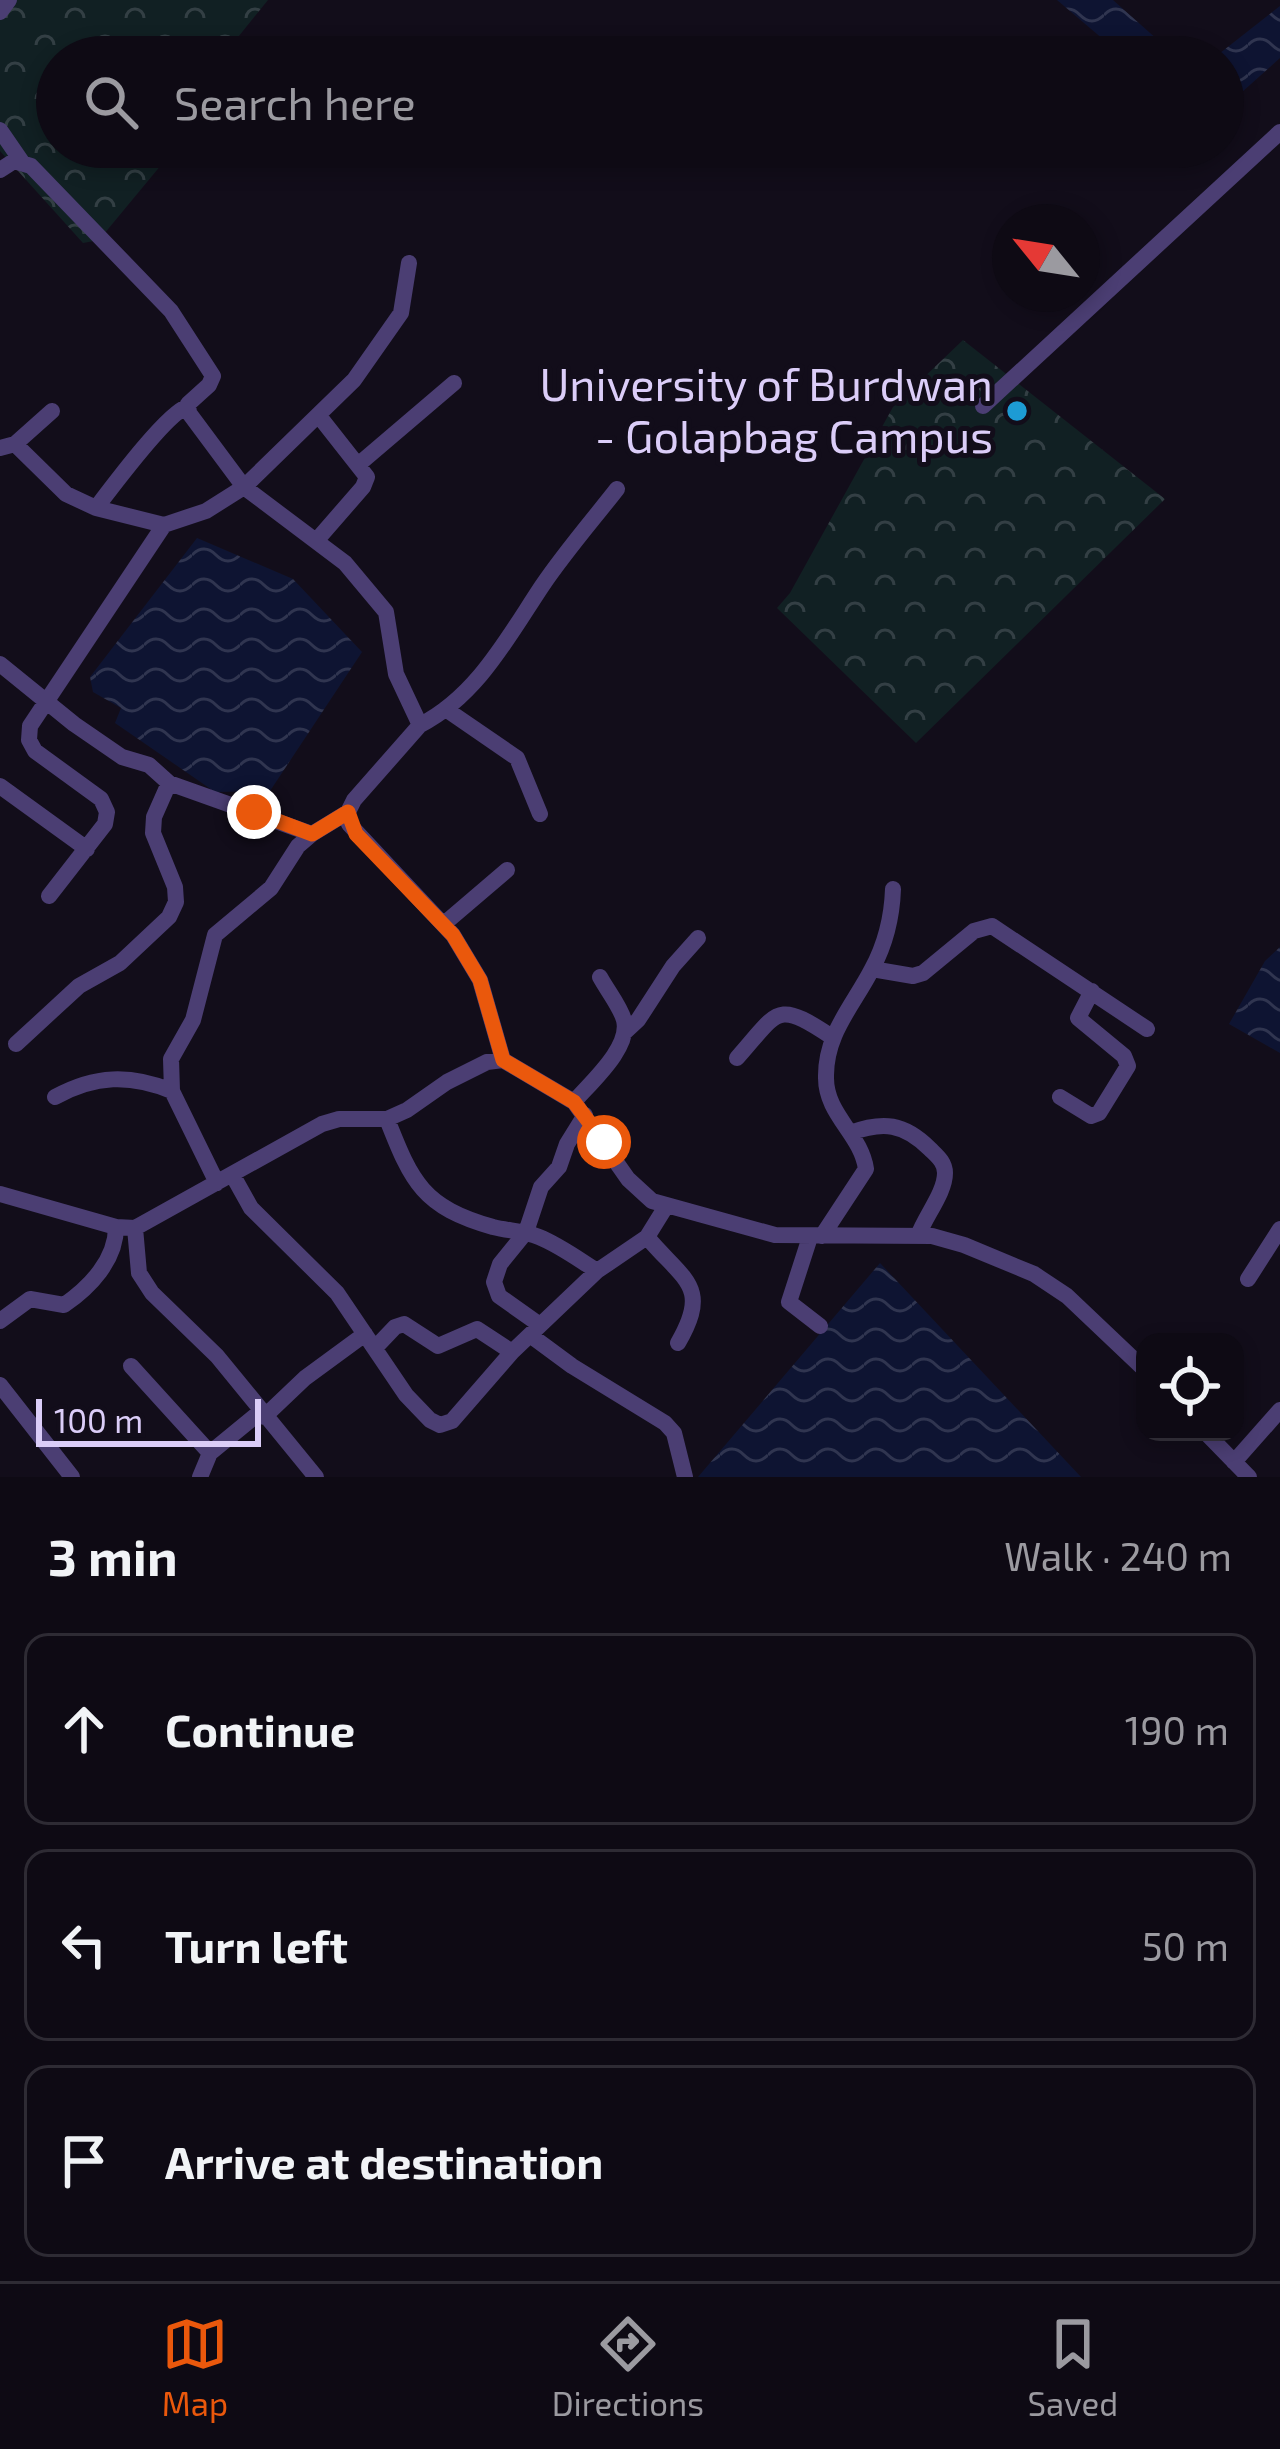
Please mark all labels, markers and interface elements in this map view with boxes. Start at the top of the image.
search box [36,36,1244,168]
icon: search [78,69,144,135]
text: Search here [174,75,416,129]
north arrow [992,204,1100,312]
place label: University of Burdwan - Golapbag Campus [539,356,993,462]
marker: University of Burdwan - Golapbag Campus [1004,398,1030,424]
route end [227,785,281,839]
route start [577,1115,631,1169]
map controls [1136,1333,1244,1441]
button: locate [1136,1333,1244,1441]
scale bar [36,1393,261,1446]
text: 100 m [54,1400,143,1440]
text: 3 min [48,1525,178,1586]
text: Walk · 240 m [1004,1532,1232,1579]
icon: ahead [51,1696,117,1762]
text: Continue [165,1702,355,1756]
text: 190 m [1125,1706,1229,1753]
icon: left [51,1912,117,1978]
text: Turn left [165,1918,348,1972]
text: 50 m [1142,1922,1229,1969]
icon: arrive [51,2128,117,2194]
text: Arrive at destination [165,2134,603,2188]
tab: Map [162,2311,228,2423]
tab: Directions [552,2311,704,2423]
tab: Saved [1028,2311,1118,2423]

